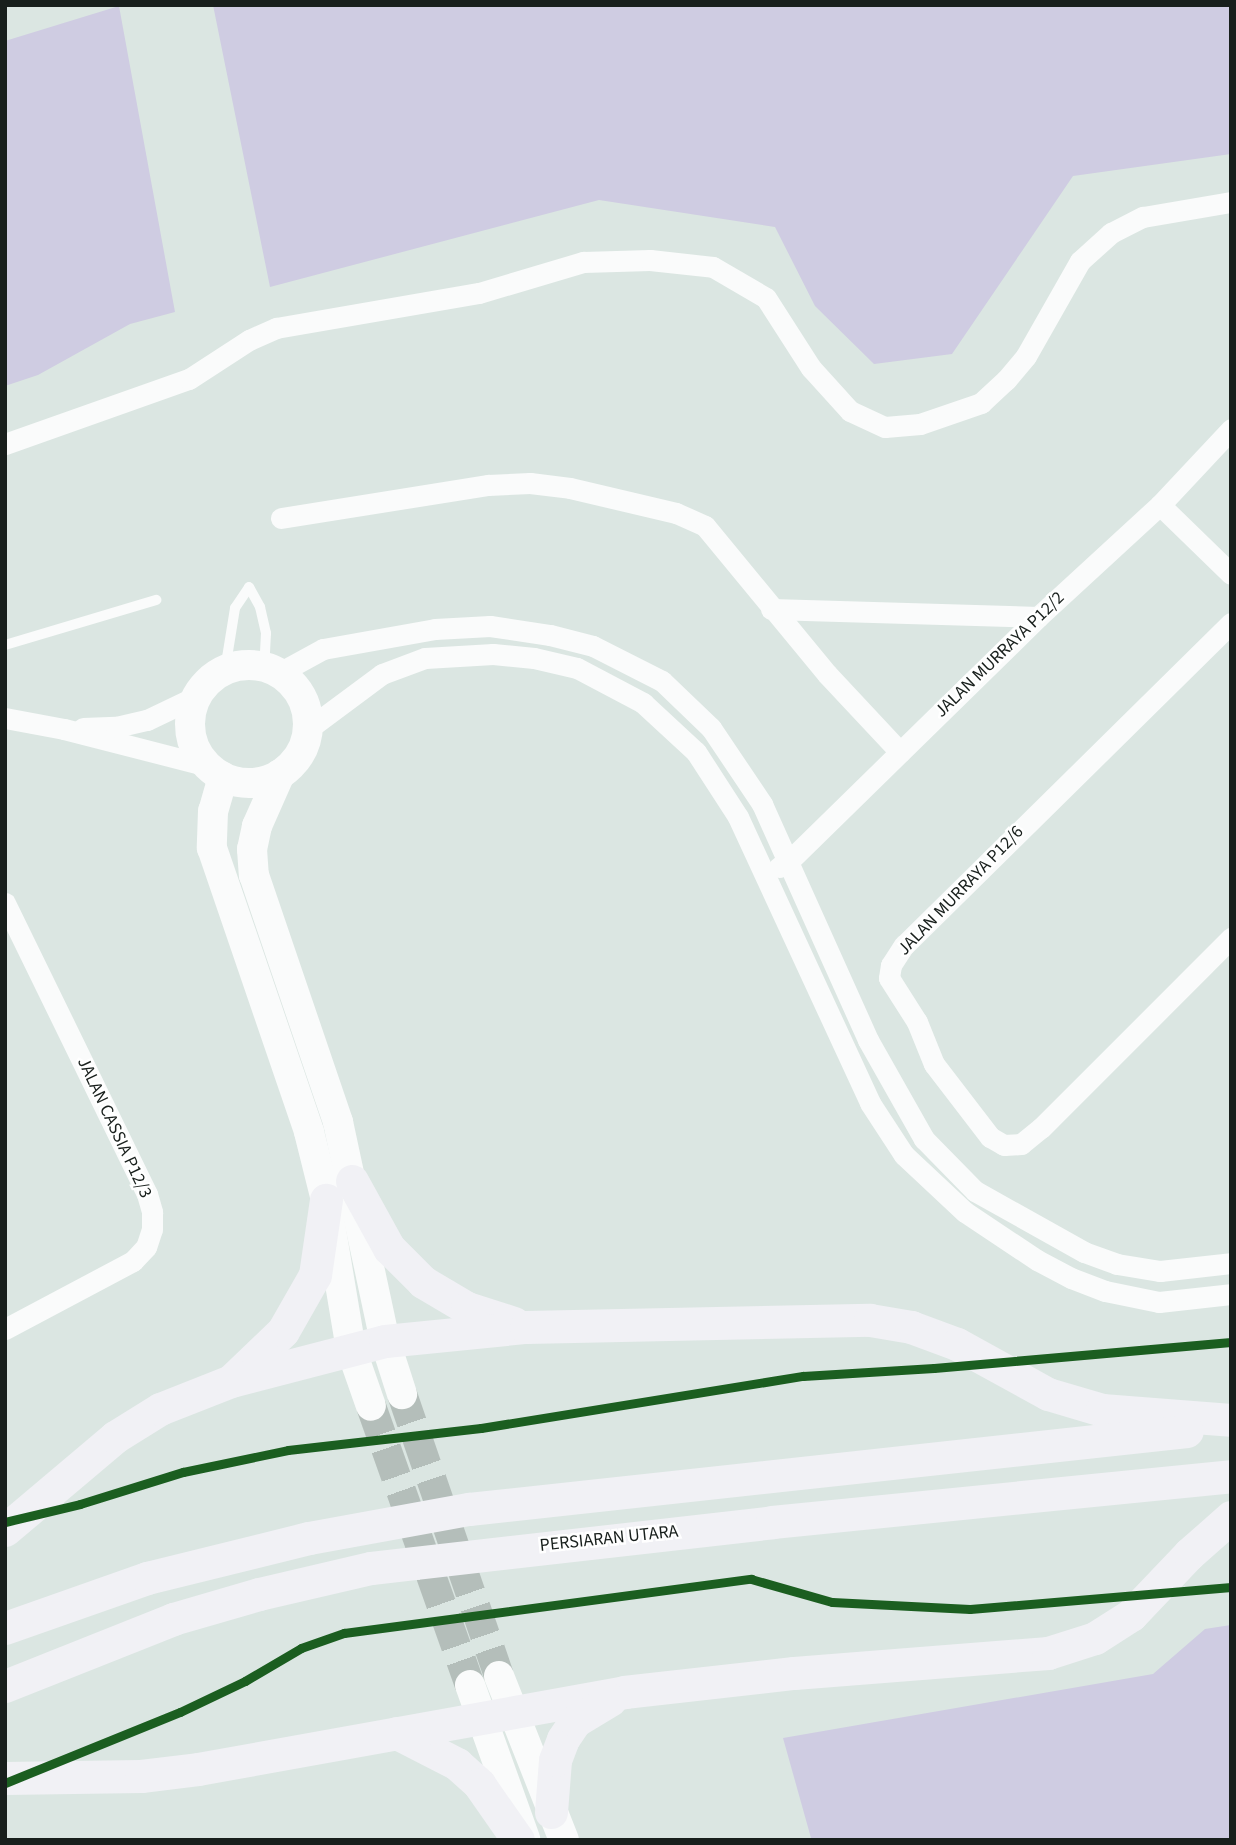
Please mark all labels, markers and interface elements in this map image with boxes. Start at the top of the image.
street label: JALAN MURRAYA P12/2 [931,588,1069,722]
street label: JALAN MURRAYA P12/6 [894,822,1028,960]
street label: JALAN CASSIA P12/3 [72,1054,156,1202]
street label: PERSIARAN UTARA [539,1521,679,1557]

